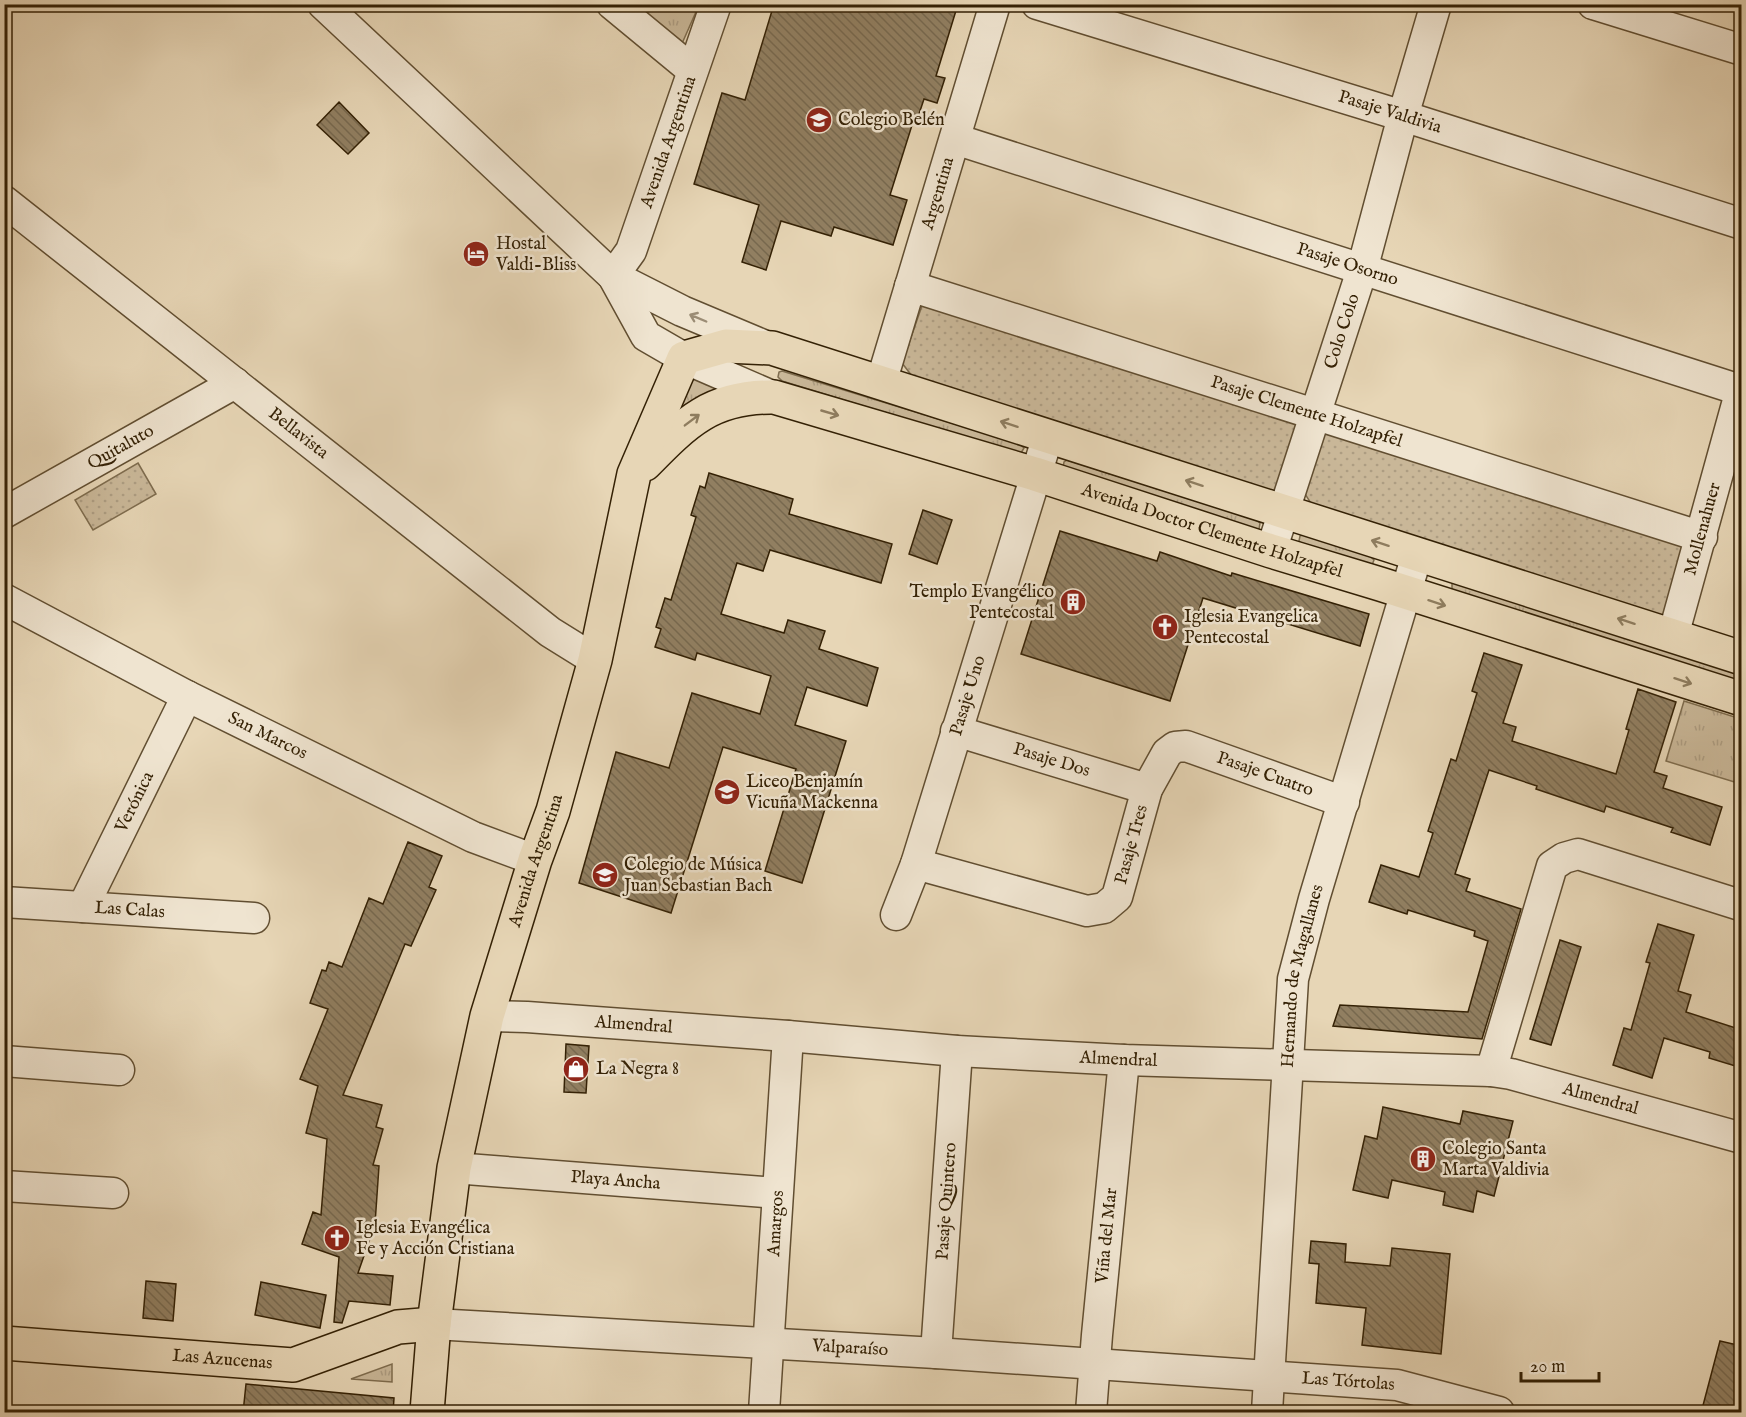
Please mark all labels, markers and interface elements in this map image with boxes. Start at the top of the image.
street label: Avenida Argentina [635,73,702,212]
street label: Pasaje Valdivia [1335,85,1445,139]
school or university icon: Colegio Belén [804,105,834,135]
place label: Colegio Belén [838,109,945,132]
street label: Argentina [916,154,960,233]
place label: Hostal Valdi-Bliss [495,233,576,277]
street label: Pasaje Osorno [1294,237,1401,292]
hotel icon: Hostal Valdi-Bliss [461,239,491,269]
street label: Colo Colo [1319,290,1365,372]
one-way arrow [690,312,708,323]
street label: Pasaje Clemente Holzapfel [1208,371,1405,453]
street label: Bellavista [263,402,333,464]
one-way arrow [820,408,839,419]
one-way arrow [684,414,700,427]
one-way arrow [1000,418,1019,429]
street label: Quitaluto [83,419,158,475]
one-way arrow [1185,477,1204,488]
street label: Avenida Doctor Clemente Holzapfel [1077,478,1345,584]
street label: Mollenahuer [1679,480,1726,578]
one-way arrow [1371,536,1390,547]
place label: Templo Evangélico Pentecostal [909,581,1054,625]
building icon: Templo Evangélico Pentecostal [1058,587,1088,617]
one-way arrow [1427,598,1446,609]
place label: Iglesia Evangelica Pentecostal [1184,606,1319,650]
church icon: Iglesia Evangelica Pentecostal [1150,612,1180,642]
one-way arrow [1617,615,1636,626]
street label: Pasaje Uno [945,652,991,739]
one-way arrow [1673,676,1692,687]
street label: San Marcos [224,706,311,765]
street label: Pasaje Dos [1010,738,1093,783]
street label: Pasaje Cuatro [1214,746,1317,802]
street label: Verónica [110,768,160,837]
place label: Liceo Benjamín Vicuña Mackenna [745,771,878,815]
school or university icon: Liceo Benjamín Vicuña Mackenna [712,777,742,807]
street label: Avenida Argentina [503,792,569,931]
street label: Pasaje Tres [1110,802,1154,887]
place label: Colegio de Música Juan Sebastian Bach [622,854,772,898]
school or university icon: Colegio de Música Juan Sebastian Bach [590,860,620,890]
street label: Hernando de Magallanes [1276,882,1329,1068]
street label: Las Calas [94,896,166,924]
street label: Almendral [593,1010,673,1039]
street label: Almendral [1078,1046,1158,1072]
shop icon: La Negra 8 [561,1054,591,1084]
place label: La Negra 8 [596,1058,679,1081]
street label: Almendral [1559,1077,1641,1120]
place label: Colegio Santa Marta Valdivia [1442,1138,1550,1182]
street label: Pasaje Quintero [931,1141,962,1261]
building icon: Colegio Santa Marta Valdivia [1408,1144,1438,1174]
street label: Playa Ancha [570,1166,662,1195]
street label: Viña del Mar [1091,1186,1123,1286]
street label: Amargos [762,1190,790,1258]
place label: Iglesia Evangélica Fe y Acción Cristiana [356,1217,515,1261]
church icon: Iglesia Evangélica Fe y Acción Cristiana [322,1223,352,1253]
street label: Valparaíso [811,1334,889,1362]
street label: Las Azucenas [171,1344,273,1375]
scale bar [1521,1345,1599,1383]
text: 20 m [1530,1356,1565,1379]
street label: Las Tórtolas [1301,1367,1396,1396]

